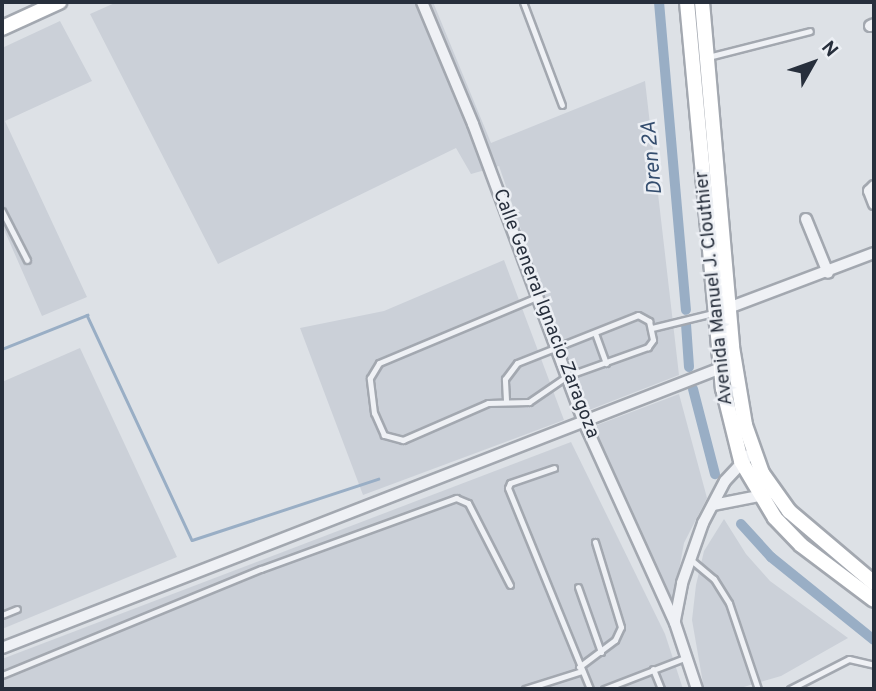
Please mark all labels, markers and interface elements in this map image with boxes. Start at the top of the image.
north arrow [778,28,848,98]
text: N [816,37,843,62]
water label: Dren 2A [637,120,669,196]
street label: Avenida Manuel J. Clouthier [691,170,739,406]
street label: Calle General Ignacio Zaragoza [487,186,603,442]

